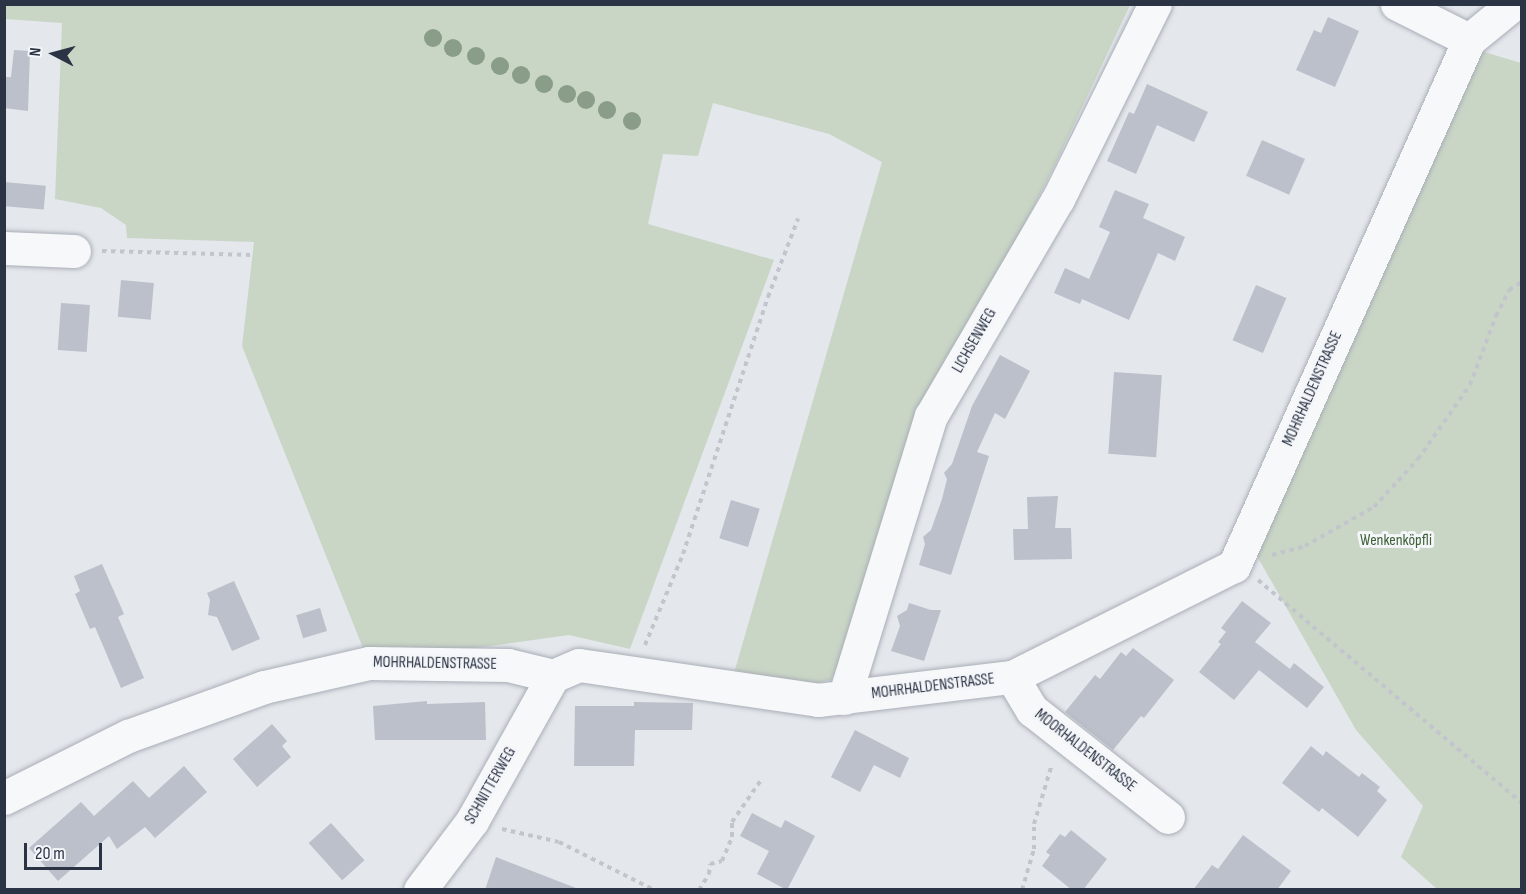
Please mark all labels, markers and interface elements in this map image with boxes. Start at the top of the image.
north arrow [24,24,84,84]
text: N [26,47,45,57]
street label: LICHSENWEG [949,305,1001,377]
street label: MOHRHALDENSTRASSE [1279,329,1347,449]
park label: Wenkenköpfli [1360,531,1432,551]
street label: MOHRHALDENSTRASSE [373,653,497,675]
street label: MOHRHALDENSTRASSE [870,670,996,704]
street label: MOORHALDENSTRASSE [1030,705,1140,797]
street label: SCHNITTERWEG [461,744,521,828]
scale bar [27,831,105,869]
text: 20 m [35,843,65,864]

